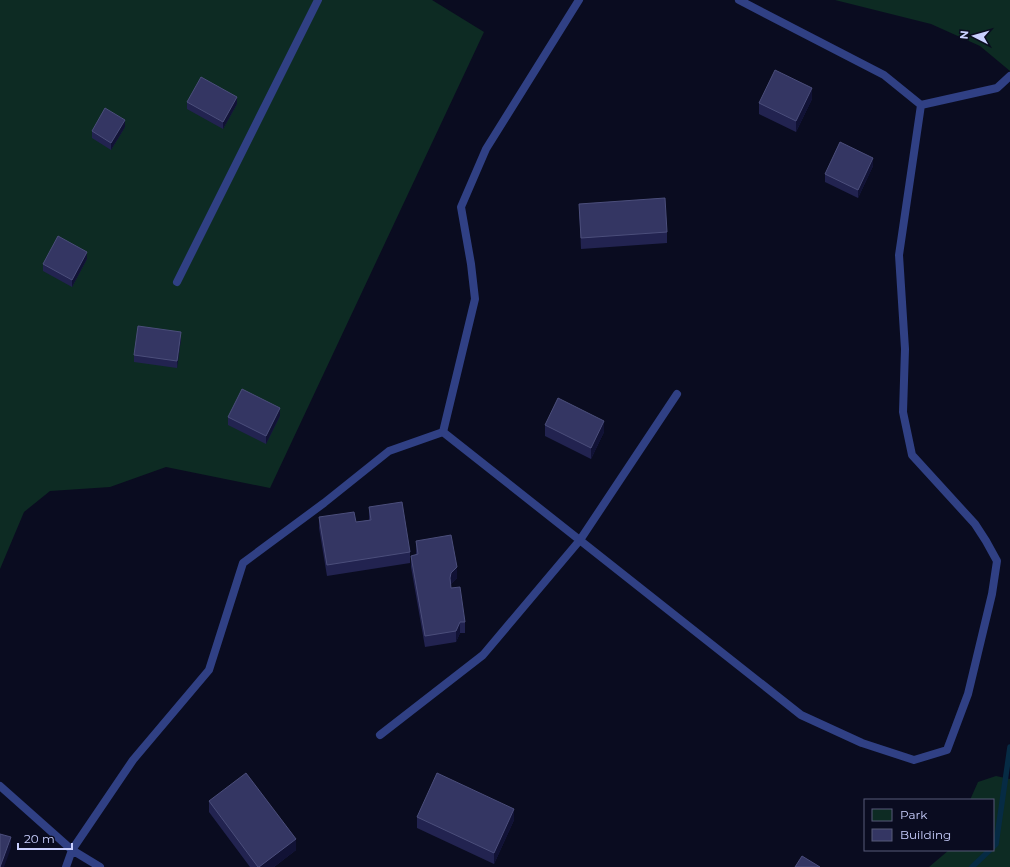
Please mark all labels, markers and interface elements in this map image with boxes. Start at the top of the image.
north arrow [954,16,994,56]
text: N [957,30,971,40]
legend [864,799,994,851]
text: Park [900,807,928,822]
scale bar [18,825,72,851]
text: Building [900,827,951,842]
text: 20 m [24,831,55,846]

